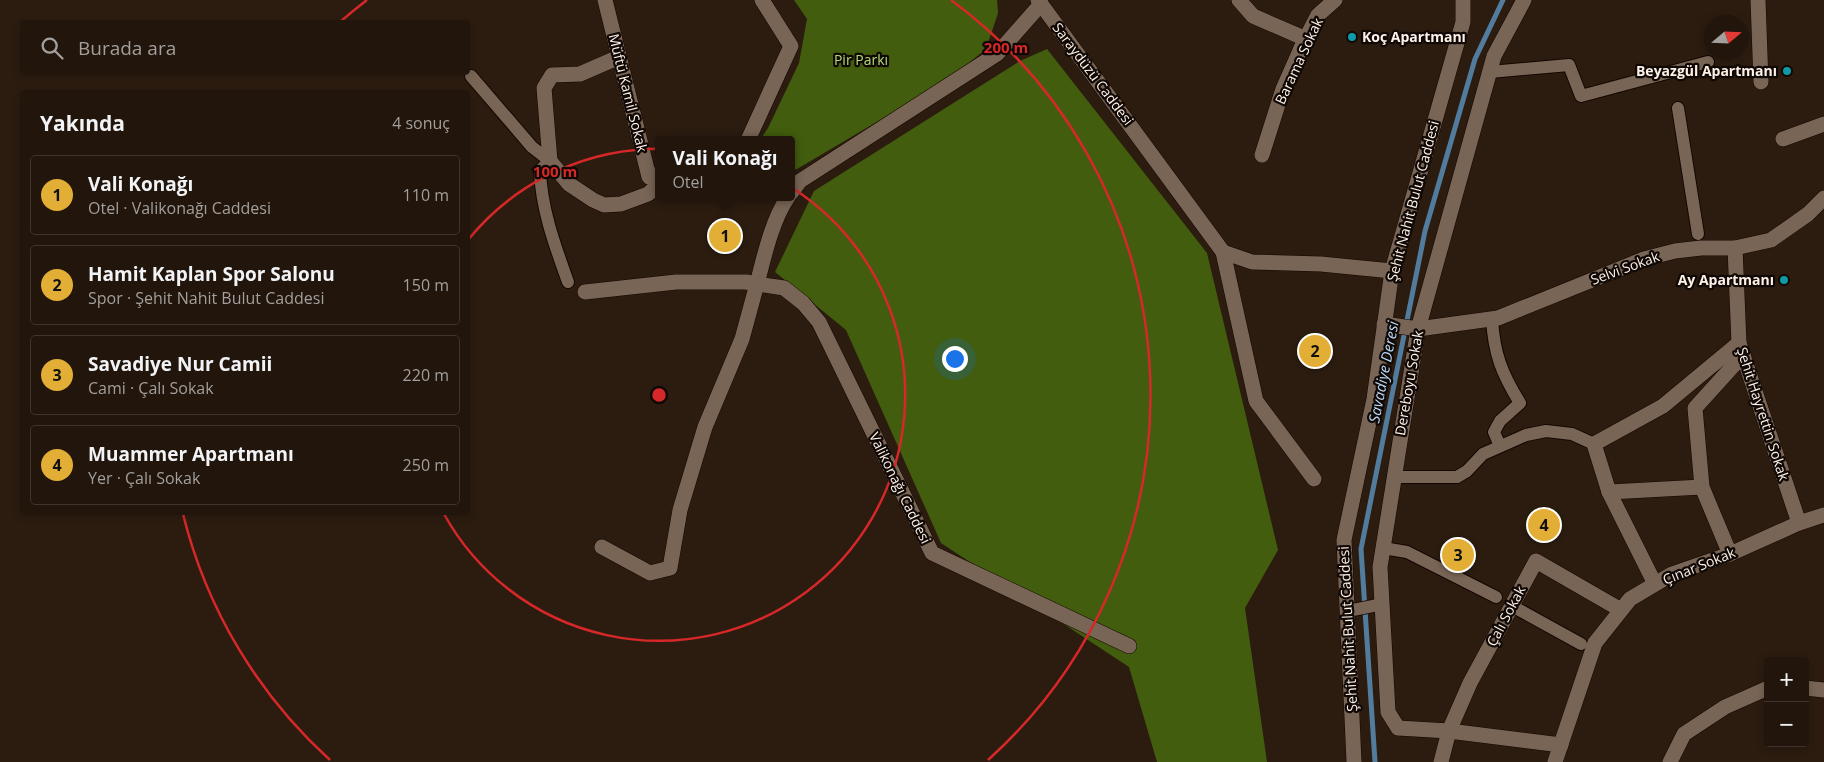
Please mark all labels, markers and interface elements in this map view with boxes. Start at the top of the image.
street label: Barama Sokak [1270,14,1327,107]
north arrow [1704,15,1749,60]
street label: Saraydüzü Caddesi [1049,19,1138,129]
search box [20,20,470,75]
place label: Koç Apartmanı [1362,27,1466,46]
marker: Koç Apartmanı [1346,31,1358,43]
street label: Müftü Kamil Sokak [605,32,653,155]
icon: search [38,34,66,62]
text: Burada ara [78,35,176,61]
text: 200 m [984,37,1028,57]
park label: Pir Parkı [834,50,888,69]
place label: Beyazgül Apartmanı [1636,61,1777,80]
marker: Beyazgül Apartmanı [1781,65,1793,77]
text: Yakında [40,109,125,137]
text: 4 sonuç [392,112,450,134]
street label: Şehit Nahit Bulut Caddesi [1382,118,1443,283]
popup [655,136,795,201]
text: Vali Konağı [672,145,778,171]
text: 100 m [533,161,577,181]
text: Vali Konağı [88,171,193,197]
text: Otel [672,171,704,193]
text: 1 [52,184,62,206]
text: 110 m [403,184,449,206]
text: Otel · Valikonağı Caddesi [88,197,271,219]
pin: 1 [709,217,741,255]
street label: Selvi Sokak [1588,246,1662,289]
text: Hamit Kaplan Spor Salonu [88,261,335,287]
place label: Ay Apartmanı [1678,270,1774,289]
text: 2 [52,274,62,296]
text: 150 m [403,274,449,296]
marker: Ay Apartmanı [1778,274,1790,286]
text: Spor · Şehit Nahit Bulut Caddesi [88,287,324,309]
water label: Savadiye Deresi [1363,319,1403,424]
street label: Dereboyu Sokak [1390,328,1427,437]
pin: 2 [1299,332,1331,370]
street label: Şehit Hayrettin Sokak [1733,345,1794,484]
your location [942,346,968,372]
text: Savadiye Nur Camii [88,351,272,377]
text: 3 [52,364,62,386]
text: 220 m [403,364,449,386]
text: Cami · Çalı Sokak [88,377,214,399]
centre of rings [650,386,668,404]
street label: Valikonağı Caddesi [865,429,936,547]
text: Muammer Apartmanı [88,441,294,467]
text: 4 [52,454,62,476]
text: 250 m [403,454,449,476]
text: Yer · Çalı Sokak [88,467,200,489]
pin: 4 [1528,506,1560,544]
pin: 3 [1442,536,1474,574]
street label: Çınar Sokak [1660,542,1739,589]
street label: Şehit Nahit Bulut Caddesi [1334,546,1361,712]
street label: Çalı Sokak [1482,582,1530,649]
map controls [1764,657,1809,747]
button: + [1764,657,1809,702]
button: − [1764,702,1809,747]

